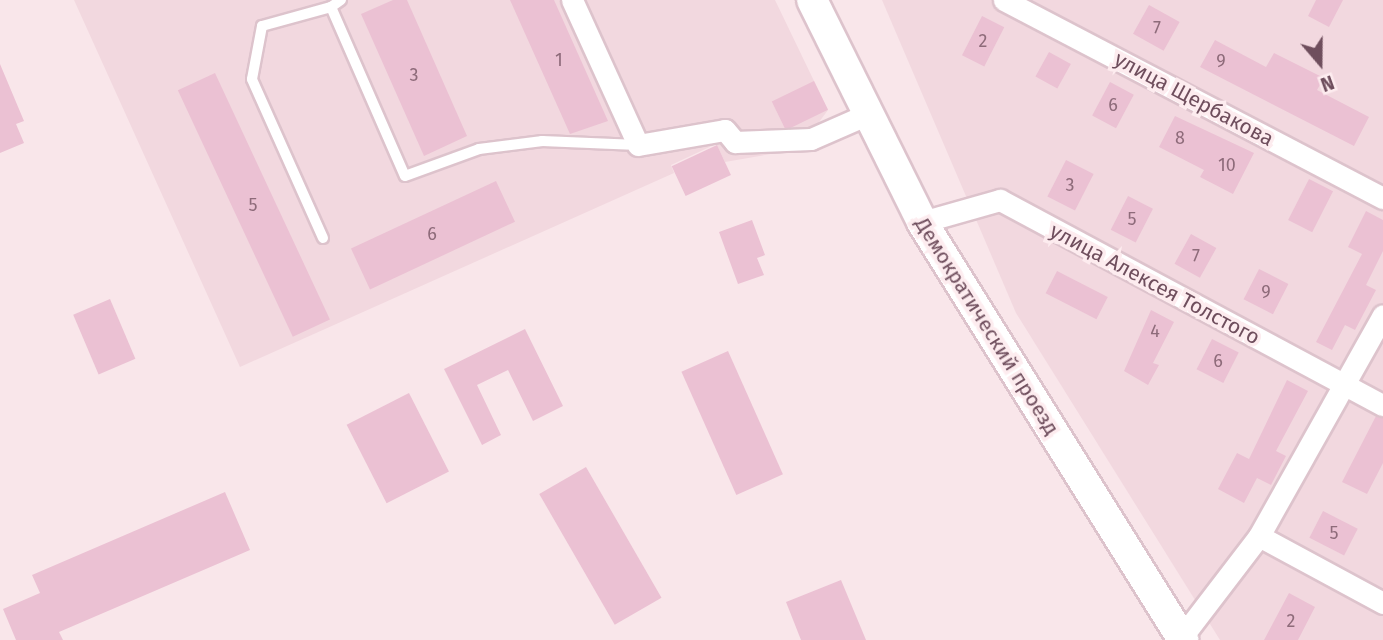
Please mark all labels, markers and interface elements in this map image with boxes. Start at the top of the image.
house number: 7 [1153,17,1161,39]
north arrow [1285,28,1355,98]
house number: 2 [979,30,987,52]
street label: улица Щербакова [1110,46,1278,152]
house number: 1 [555,49,563,71]
house number: 9 [1216,50,1226,72]
house number: 3 [410,64,418,86]
text: N [1318,70,1337,96]
house number: 6 [1108,94,1118,116]
house number: 8 [1175,127,1185,149]
house number: 10 [1218,154,1236,176]
house number: 3 [1066,174,1074,196]
house number: 5 [248,194,258,216]
house number: 5 [1127,208,1137,230]
street label: Демократический проезд [910,213,1064,439]
street label: улица Алексея Толстого [1046,218,1264,350]
house number: 6 [427,223,437,245]
house number: 7 [1192,245,1200,267]
house number: 9 [1261,281,1271,303]
house number: 4 [1150,320,1160,342]
house number: 6 [1213,350,1223,372]
house number: 5 [1329,522,1339,544]
house number: 2 [1287,610,1295,632]

